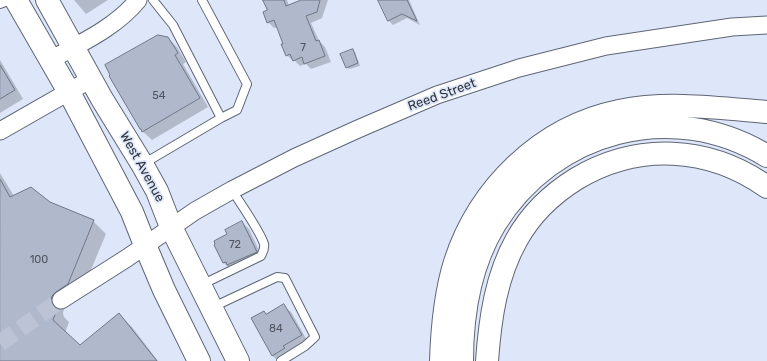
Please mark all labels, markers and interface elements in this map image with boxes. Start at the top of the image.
house number: 7 [300,41,306,55]
street label: Reed Street [406,75,478,115]
house number: 54 [152,89,166,103]
street label: West Avenue [116,129,168,205]
house number: 72 [229,238,241,252]
house number: 100 [30,253,48,267]
house number: 84 [269,322,283,336]

